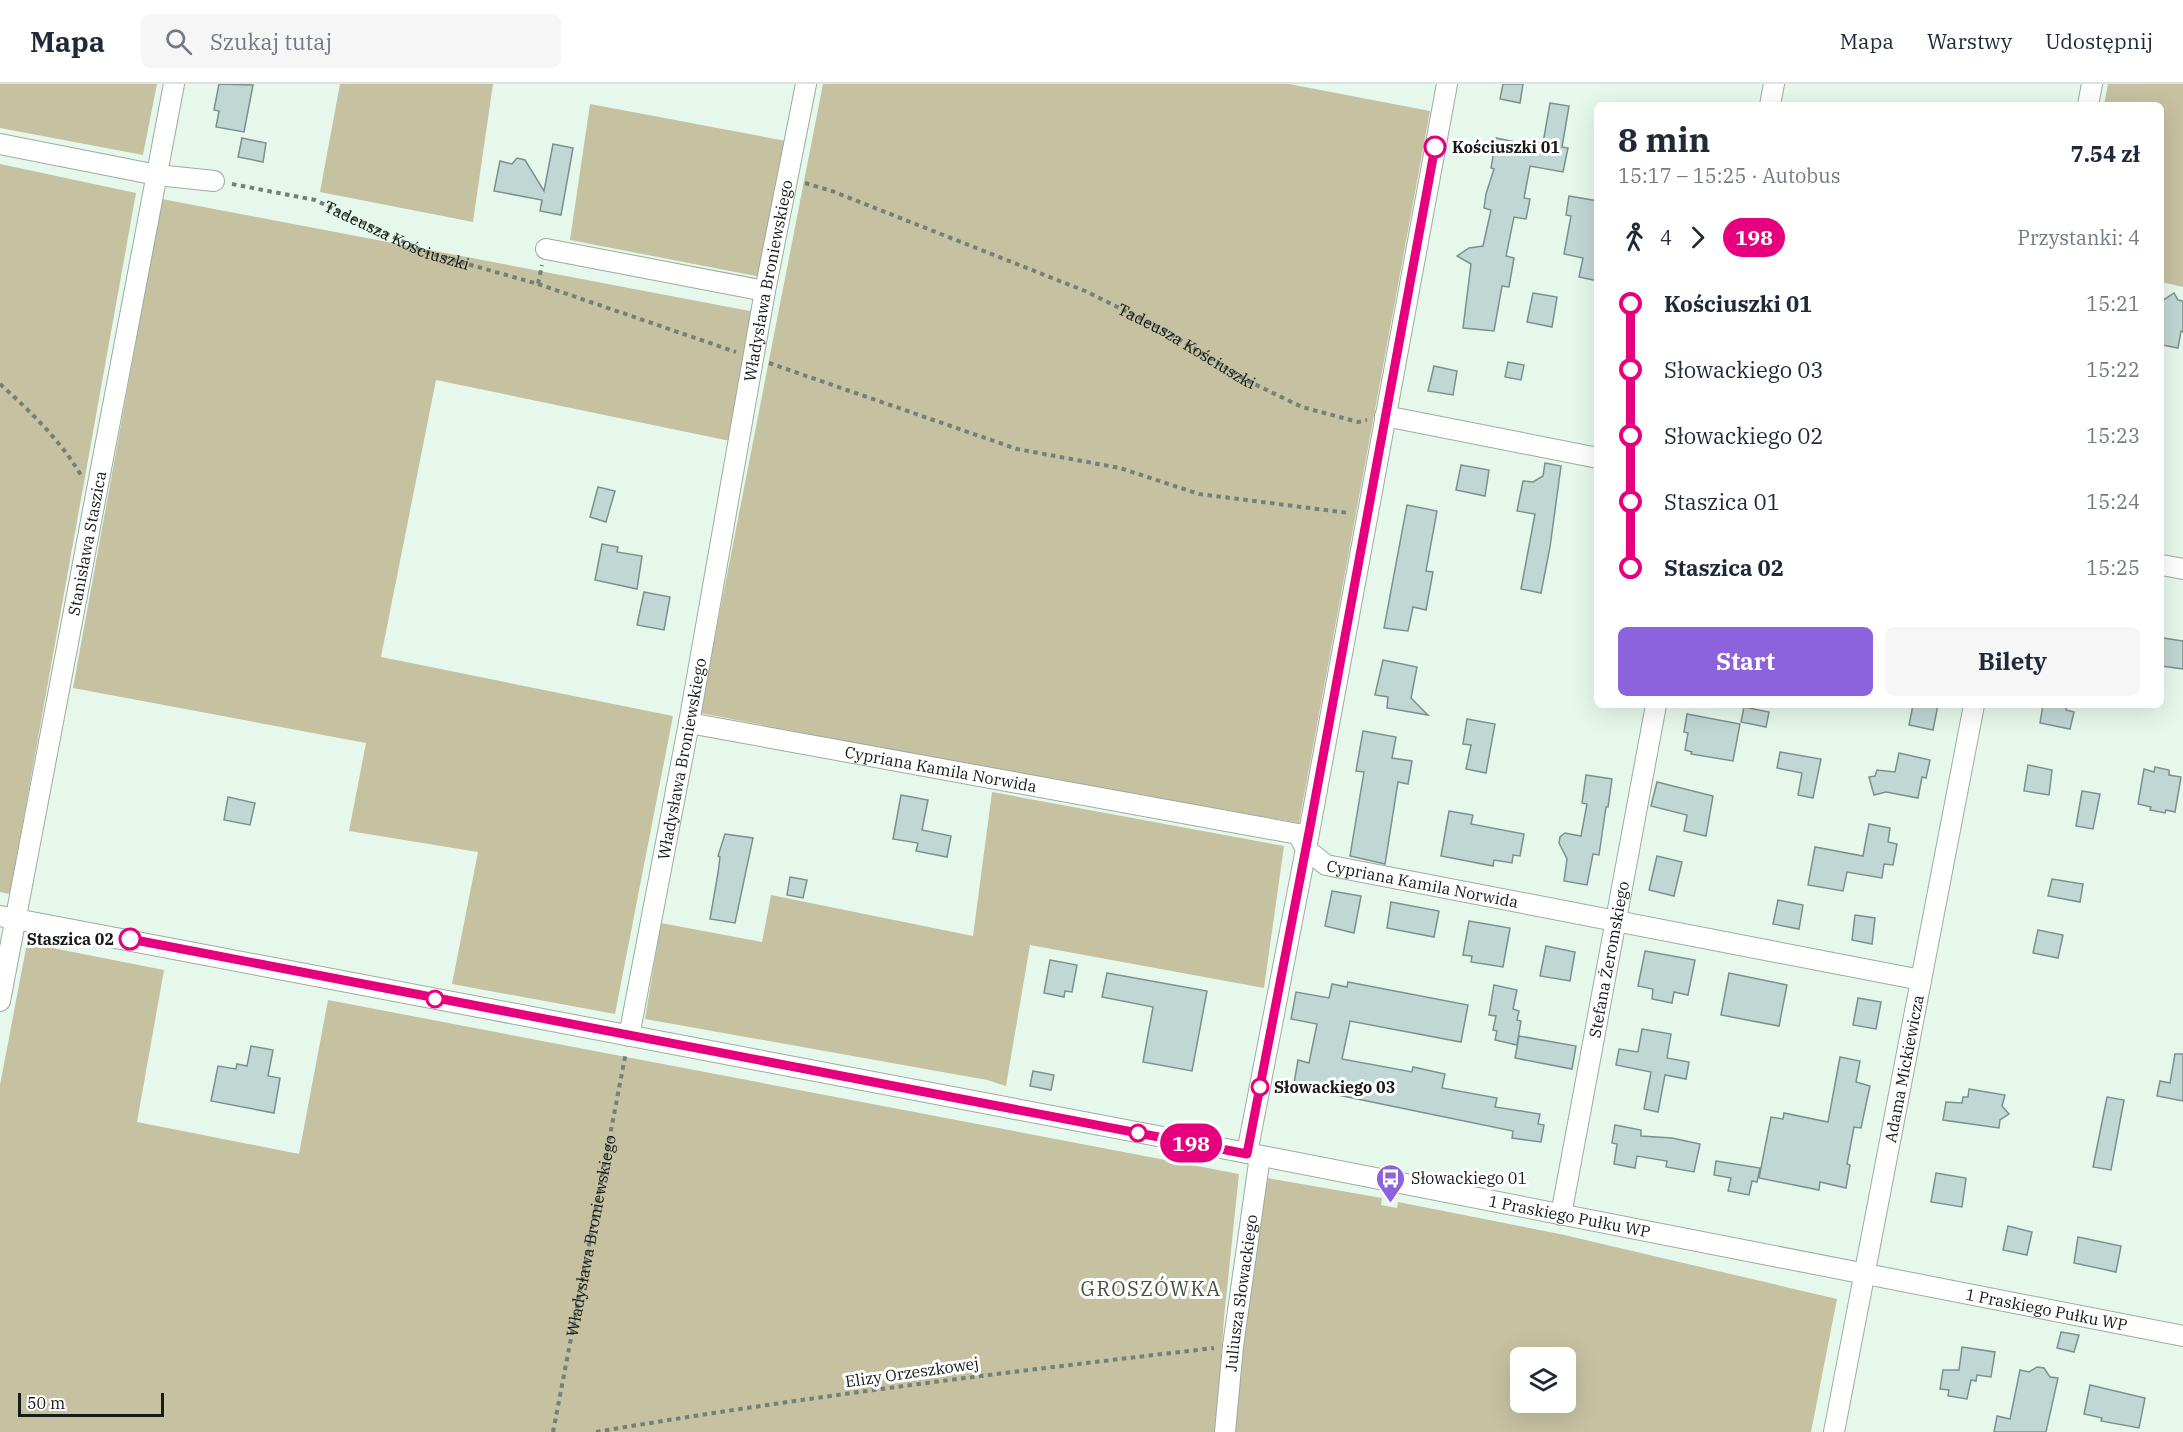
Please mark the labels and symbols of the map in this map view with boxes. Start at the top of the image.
marker: Kościuszki 01 [1424,136,1446,158]
place label: Kościuszki 01 [1452,137,1560,157]
street label: Władysława Broniewskiego [739,178,797,383]
street label: Tadeusza Kościuszki [321,196,472,274]
street label: Tadeusza Kościuszki [1115,299,1259,393]
street label: Stanisława Staszica [63,469,110,617]
street label: Władysława Broniewskiego [653,656,710,862]
street label: Cypriana Kamila Norwida [843,742,1039,796]
street label: Cypriana Kamila Norwida [1325,855,1520,912]
street label: Stefana Żeromskiego [1584,879,1633,1039]
marker: Staszica 02 [119,928,141,950]
place label: Staszica 02 [27,929,114,949]
unlabelled marker [426,990,444,1008]
street label: Adama Mickiewicza [1880,993,1928,1144]
place label: Słowackiego 03 [1274,1077,1395,1097]
marker: Słowackiego 03 [1251,1078,1269,1096]
unlabelled marker [1129,1124,1147,1142]
line badge: 198 [1156,1124,1226,1162]
street label: Władysława Broniewskiego [562,1133,620,1338]
bus stop icon: Słowackiego 01 [1374,1162,1406,1204]
place label: Słowackiego 01 [1411,1168,1527,1188]
street label: 1 Praskiego Pułku WP [1487,1190,1652,1242]
street label: Juliusza Słowackiego [1221,1213,1262,1372]
district label: GROSZÓWKA [1081,1275,1221,1302]
street label: 1 Praskiego Pułku WP [1964,1284,2129,1335]
street label: Elizy Orzeszkowej [844,1353,980,1391]
scale bar [18,1390,164,1418]

